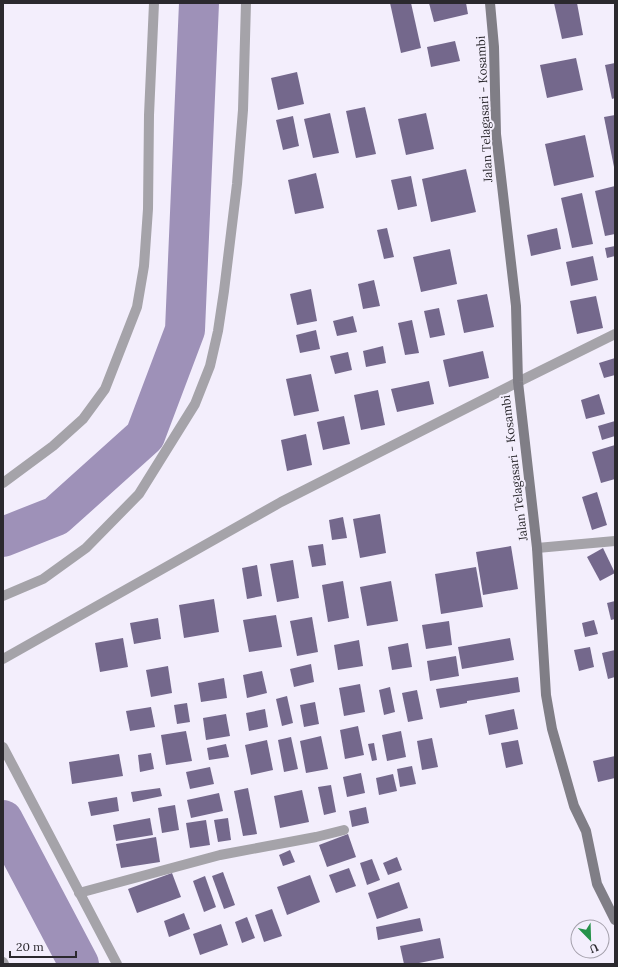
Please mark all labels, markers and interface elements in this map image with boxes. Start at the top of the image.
street label: Jalan Telagasari - Kosambi [473,35,495,184]
street label: Jalan Telagasari - Kosambi [498,394,531,543]
north arrow [570,919,610,959]
scale bar [10,933,76,959]
text: 20 m [16,939,44,954]
text: U [587,940,600,957]

